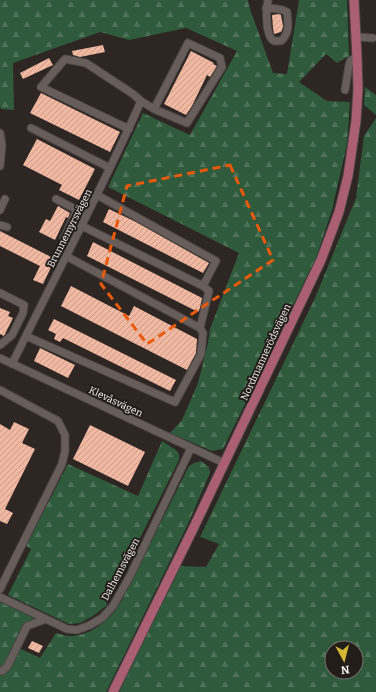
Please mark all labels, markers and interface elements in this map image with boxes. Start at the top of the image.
street label: Brunnemyrsvägen [45,187,95,270]
street label: Nordmannerödsvägen [238,302,294,403]
street label: Klevåsvägen [87,384,145,420]
street label: Dalhemsvägen [99,536,143,603]
north arrow [324,640,364,680]
text: N [340,662,350,676]

